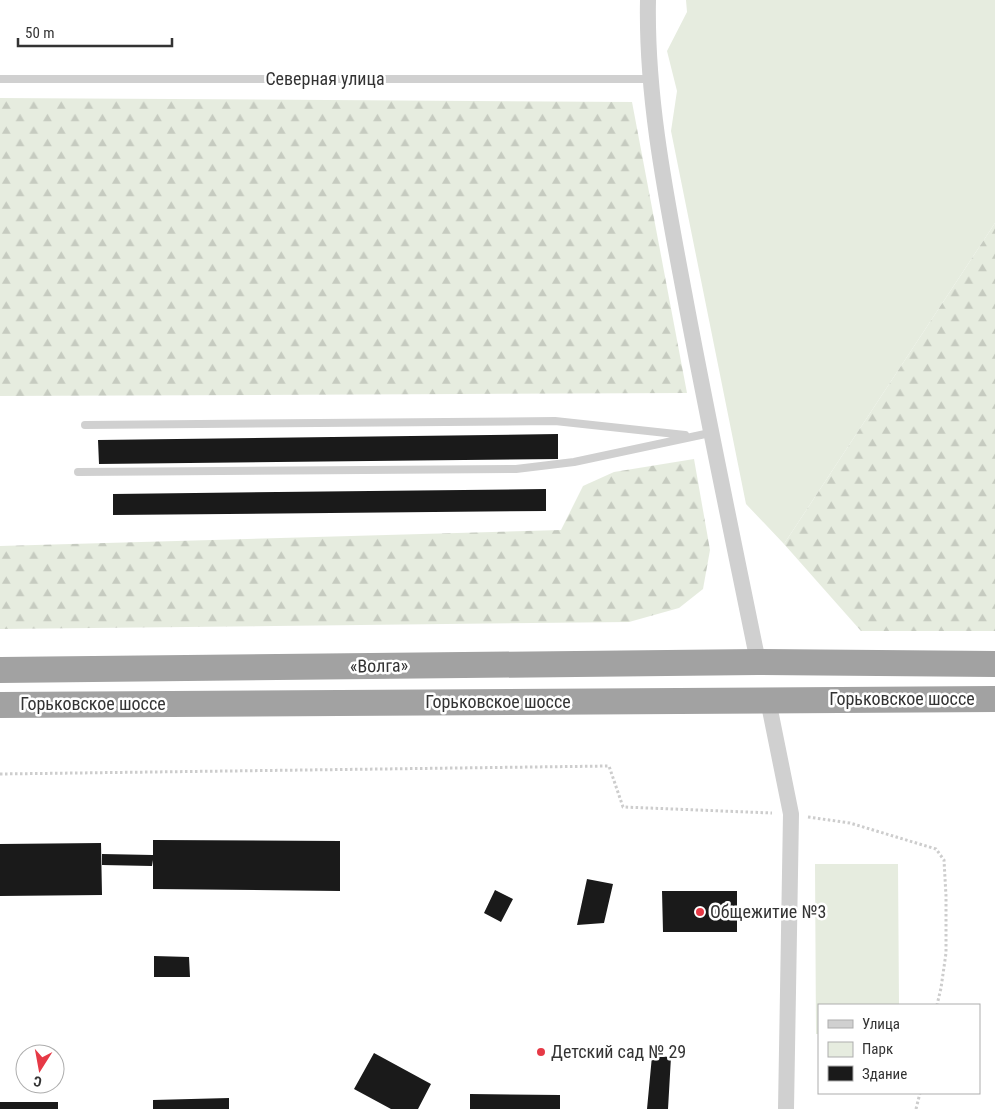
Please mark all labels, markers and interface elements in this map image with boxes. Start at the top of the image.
scale bar [18,15,171,47]
text: 50 m [25,24,55,42]
street label: Северная улица [265,68,385,89]
street label: «Волга» [350,654,408,677]
street label: Горьковское шоссе [829,688,975,709]
street label: Горьковское шоссе [425,691,571,712]
street label: Горьковское шоссе [20,693,166,714]
place label: Общежитие №3 [710,901,826,922]
marker: Общежитие №3 [694,906,706,918]
legend [818,1004,980,1094]
text: Улица [862,1015,900,1033]
text: Парк [862,1040,893,1058]
place label: Детский сад № 29 [551,1041,686,1062]
north arrow [15,1044,65,1094]
marker: Детский сад № 29 [535,1046,547,1058]
text: Здание [862,1065,907,1083]
text: С [32,1073,43,1090]

